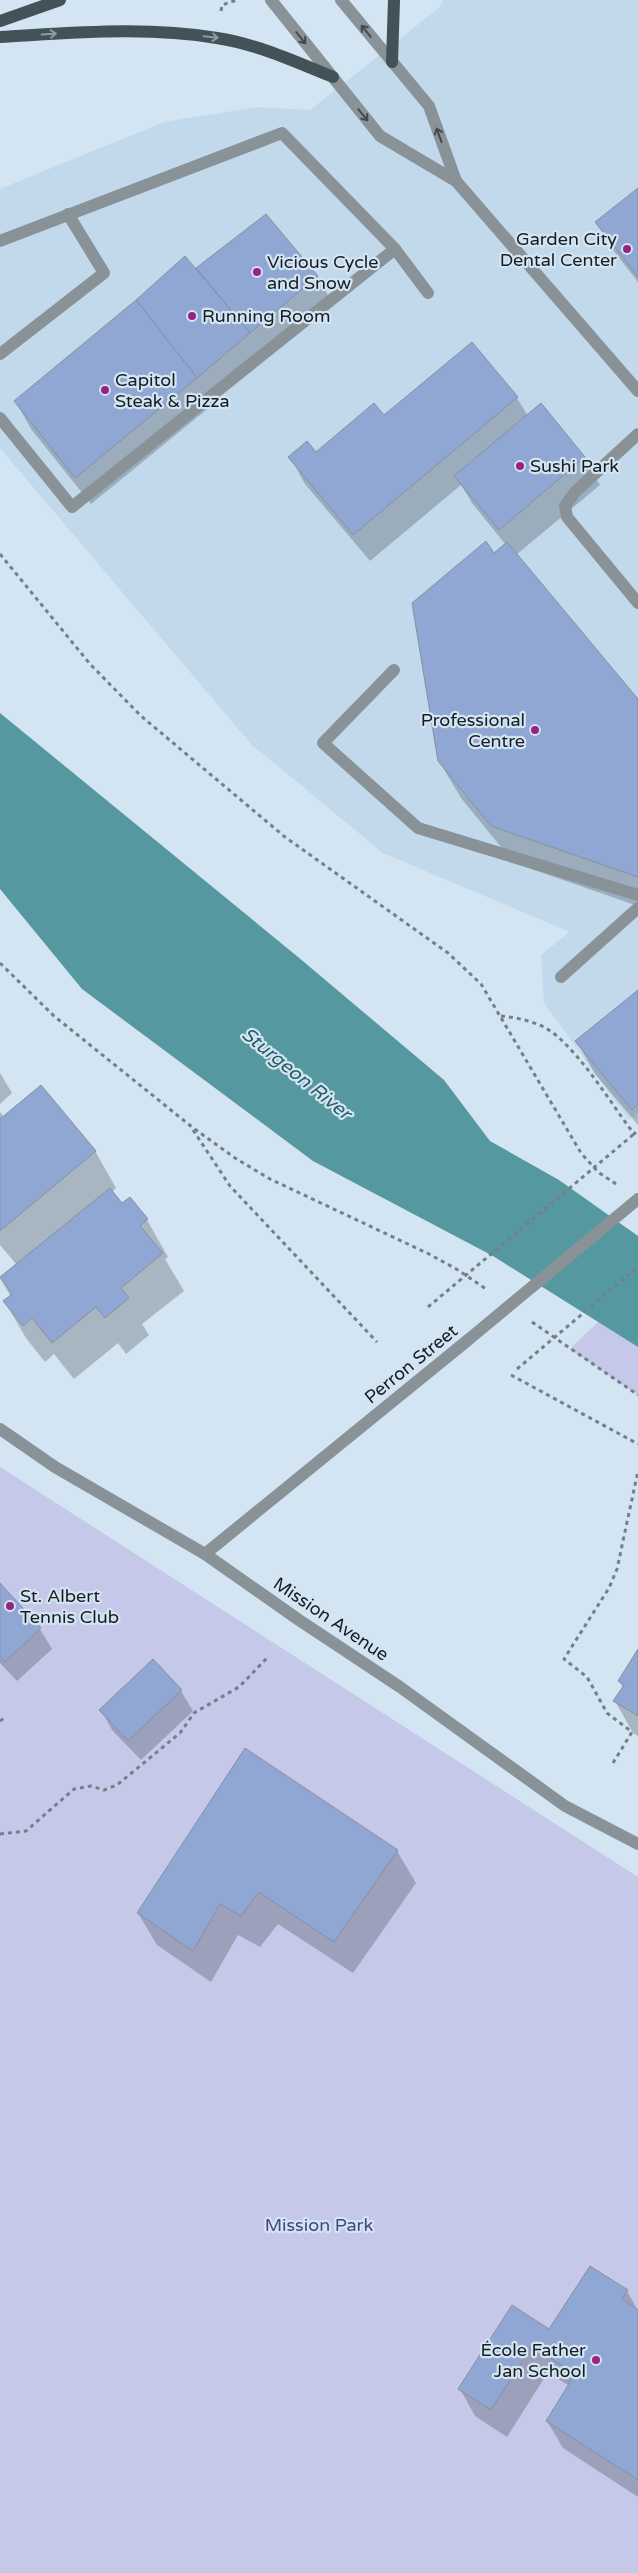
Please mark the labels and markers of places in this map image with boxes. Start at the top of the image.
place label: Garden City Dental Center [500,228,617,271]
marker: Garden City Dental Center [621,243,633,255]
place label: Vicious Cycle and Snow [267,251,379,294]
marker: Vicious Cycle and Snow [251,266,263,278]
place label: Running Room [202,305,330,327]
marker: Running Room [186,310,198,322]
place label: Capitol Steak & Pizza [115,369,230,412]
marker: Capitol Steak & Pizza [99,384,111,396]
place label: Sushi Park [530,455,619,477]
marker: Sushi Park [514,460,526,472]
place label: Professional Centre [421,709,525,752]
marker: Professional Centre [529,724,541,736]
place label: St. Albert Tennis Club [20,1585,119,1628]
marker: St. Albert Tennis Club [4,1600,16,1612]
place label: École Father Jan School [481,2339,586,2382]
marker: École Father Jan School [590,2354,602,2366]

